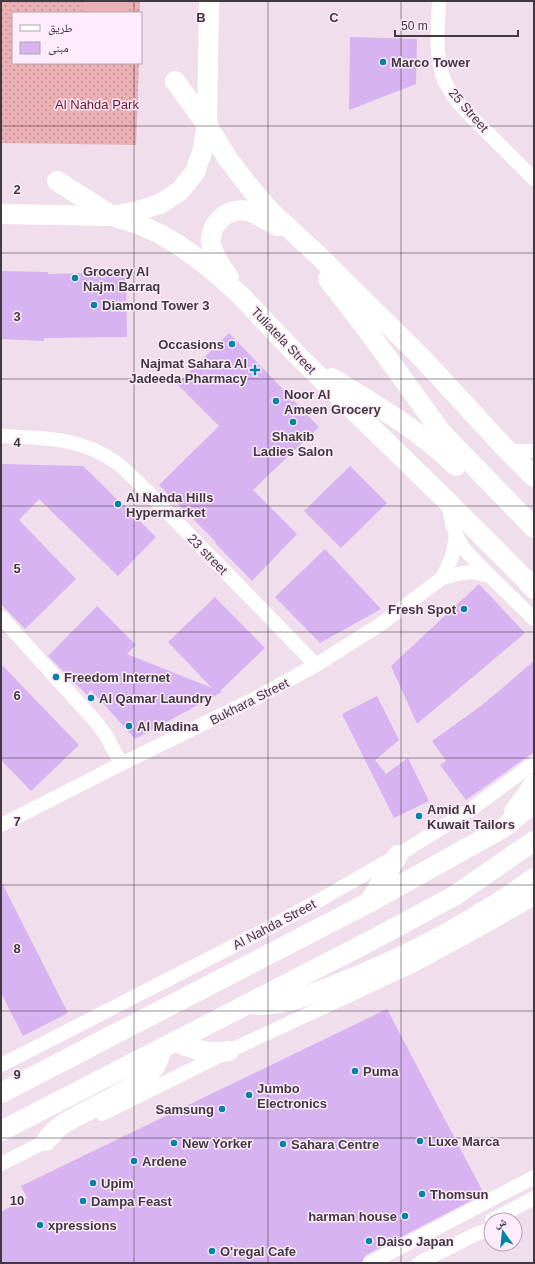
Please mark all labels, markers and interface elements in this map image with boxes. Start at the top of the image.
text: B [196,10,206,25]
text: C [329,10,339,25]
legend [12,12,142,64]
scale bar [395,12,518,38]
text: 50 m [401,19,428,33]
text: طريق [48,21,73,35]
text: مبنى [48,41,69,55]
place label: Marco Tower [391,55,470,70]
marker: Marco Tower [378,57,388,67]
street label: 25 Street [446,85,492,135]
park label: Al Nahda Park [55,97,139,112]
text: 2 [13,182,21,197]
place label: Grocery Al Najm Barraq [83,264,160,294]
marker: Grocery Al Najm Barraq [70,273,80,283]
place label: Diamond Tower 3 [102,298,209,313]
marker: Diamond Tower 3 [89,300,99,310]
street label: Tuliatela Street [248,304,320,377]
text: 3 [13,309,21,324]
place label: Occasions [158,337,224,352]
marker: Occasions [227,339,237,349]
place label: Najmat Sahara Al Jadeeda Pharmacy [129,356,248,386]
marker: Najmat Sahara Al Jadeeda Pharmacy [250,365,260,375]
place label: Noor Al Ameen Grocery [284,387,382,417]
marker: Noor Al Ameen Grocery [271,396,281,406]
marker: Shakib Ladies Salon [288,417,298,427]
place label: Shakib Ladies Salon [253,429,333,459]
text: 4 [13,435,21,450]
place label: Al Nahda Hills Hypermarket [126,490,213,520]
marker: Al Nahda Hills Hypermarket [113,499,123,509]
street label: 23 street [185,531,231,578]
text: 5 [13,561,21,576]
place label: Fresh Spot [388,602,457,617]
marker: Fresh Spot [459,604,469,614]
place label: Freedom Internet [64,670,171,685]
marker: Freedom Internet [51,672,61,682]
street label: Bukhara Street [207,675,292,728]
text: 6 [13,688,21,703]
place label: Al Qamar Laundry [99,691,212,706]
marker: Al Qamar Laundry [86,693,96,703]
place label: Al Madina [137,719,199,734]
marker: Al Madina [124,721,134,731]
place label: Amid Al Kuwait Tailors [427,802,515,832]
marker: Amid Al Kuwait Tailors [414,811,424,821]
text: 7 [13,814,21,829]
street label: Al Nahda Street [230,896,319,953]
text: 8 [13,941,21,956]
place label: Puma [363,1064,399,1079]
marker: Puma [350,1066,360,1076]
text: 9 [13,1067,21,1082]
place label: Jumbo Electronics [257,1081,327,1111]
marker: Jumbo Electronics [244,1090,254,1100]
place label: Samsung [155,1102,214,1117]
marker: Samsung [217,1104,227,1114]
place label: Luxe Marca [428,1134,500,1149]
place label: New Yorker [182,1136,252,1151]
marker: Luxe Marca [415,1136,425,1146]
place label: Sahara Centre [291,1137,379,1152]
marker: New Yorker [169,1138,179,1148]
marker: Sahara Centre [278,1139,288,1149]
place label: Ardene [142,1154,187,1169]
marker: Ardene [129,1156,139,1166]
place label: Upim [101,1176,134,1191]
marker: Upim [88,1178,98,1188]
place label: Thomsun [430,1187,489,1202]
marker: Thomsun [417,1189,427,1199]
text: 10 [10,1193,24,1208]
place label: Dampa Feast [91,1194,173,1209]
marker: Dampa Feast [78,1196,88,1206]
place label: harman house [308,1209,397,1224]
marker: harman house [400,1211,410,1221]
north arrow [483,1212,523,1252]
text: ش [493,1215,508,1232]
place label: xpressions [48,1218,117,1233]
marker: xpressions [35,1220,45,1230]
place label: Daiso Japan [377,1234,454,1249]
marker: Daiso Japan [364,1236,374,1246]
place label: O'regal Cafe [220,1244,296,1259]
marker: O'regal Cafe [207,1246,217,1256]

